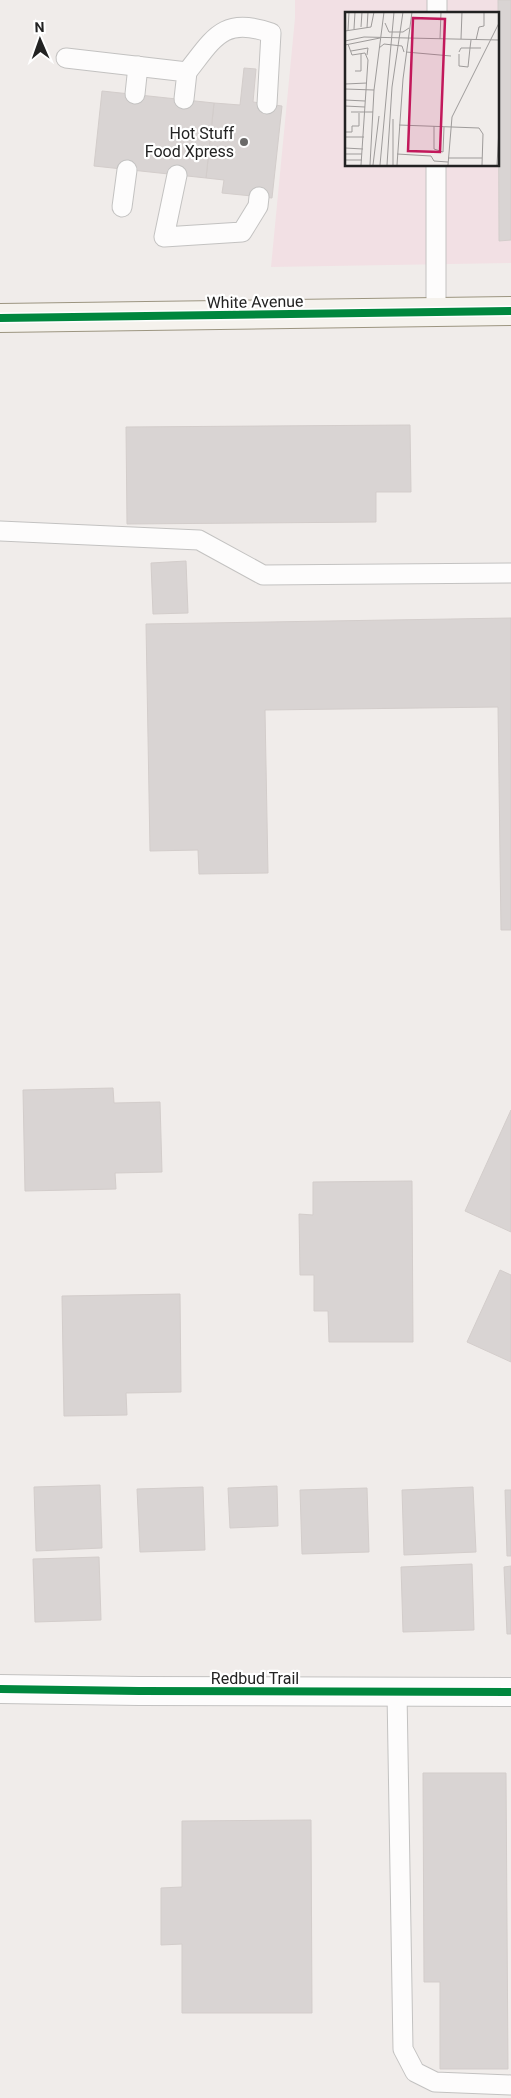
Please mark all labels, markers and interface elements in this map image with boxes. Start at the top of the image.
inset map [345,12,498,166]
north arrow [15,15,65,65]
text: N [34,19,45,35]
place label: Hot Stuff Food Xpress [145,124,234,161]
marker: Hot Stuff Food Xpress [238,136,250,148]
street label: White Avenue [206,292,304,312]
street label: Redbud Trail [211,1669,299,1688]

